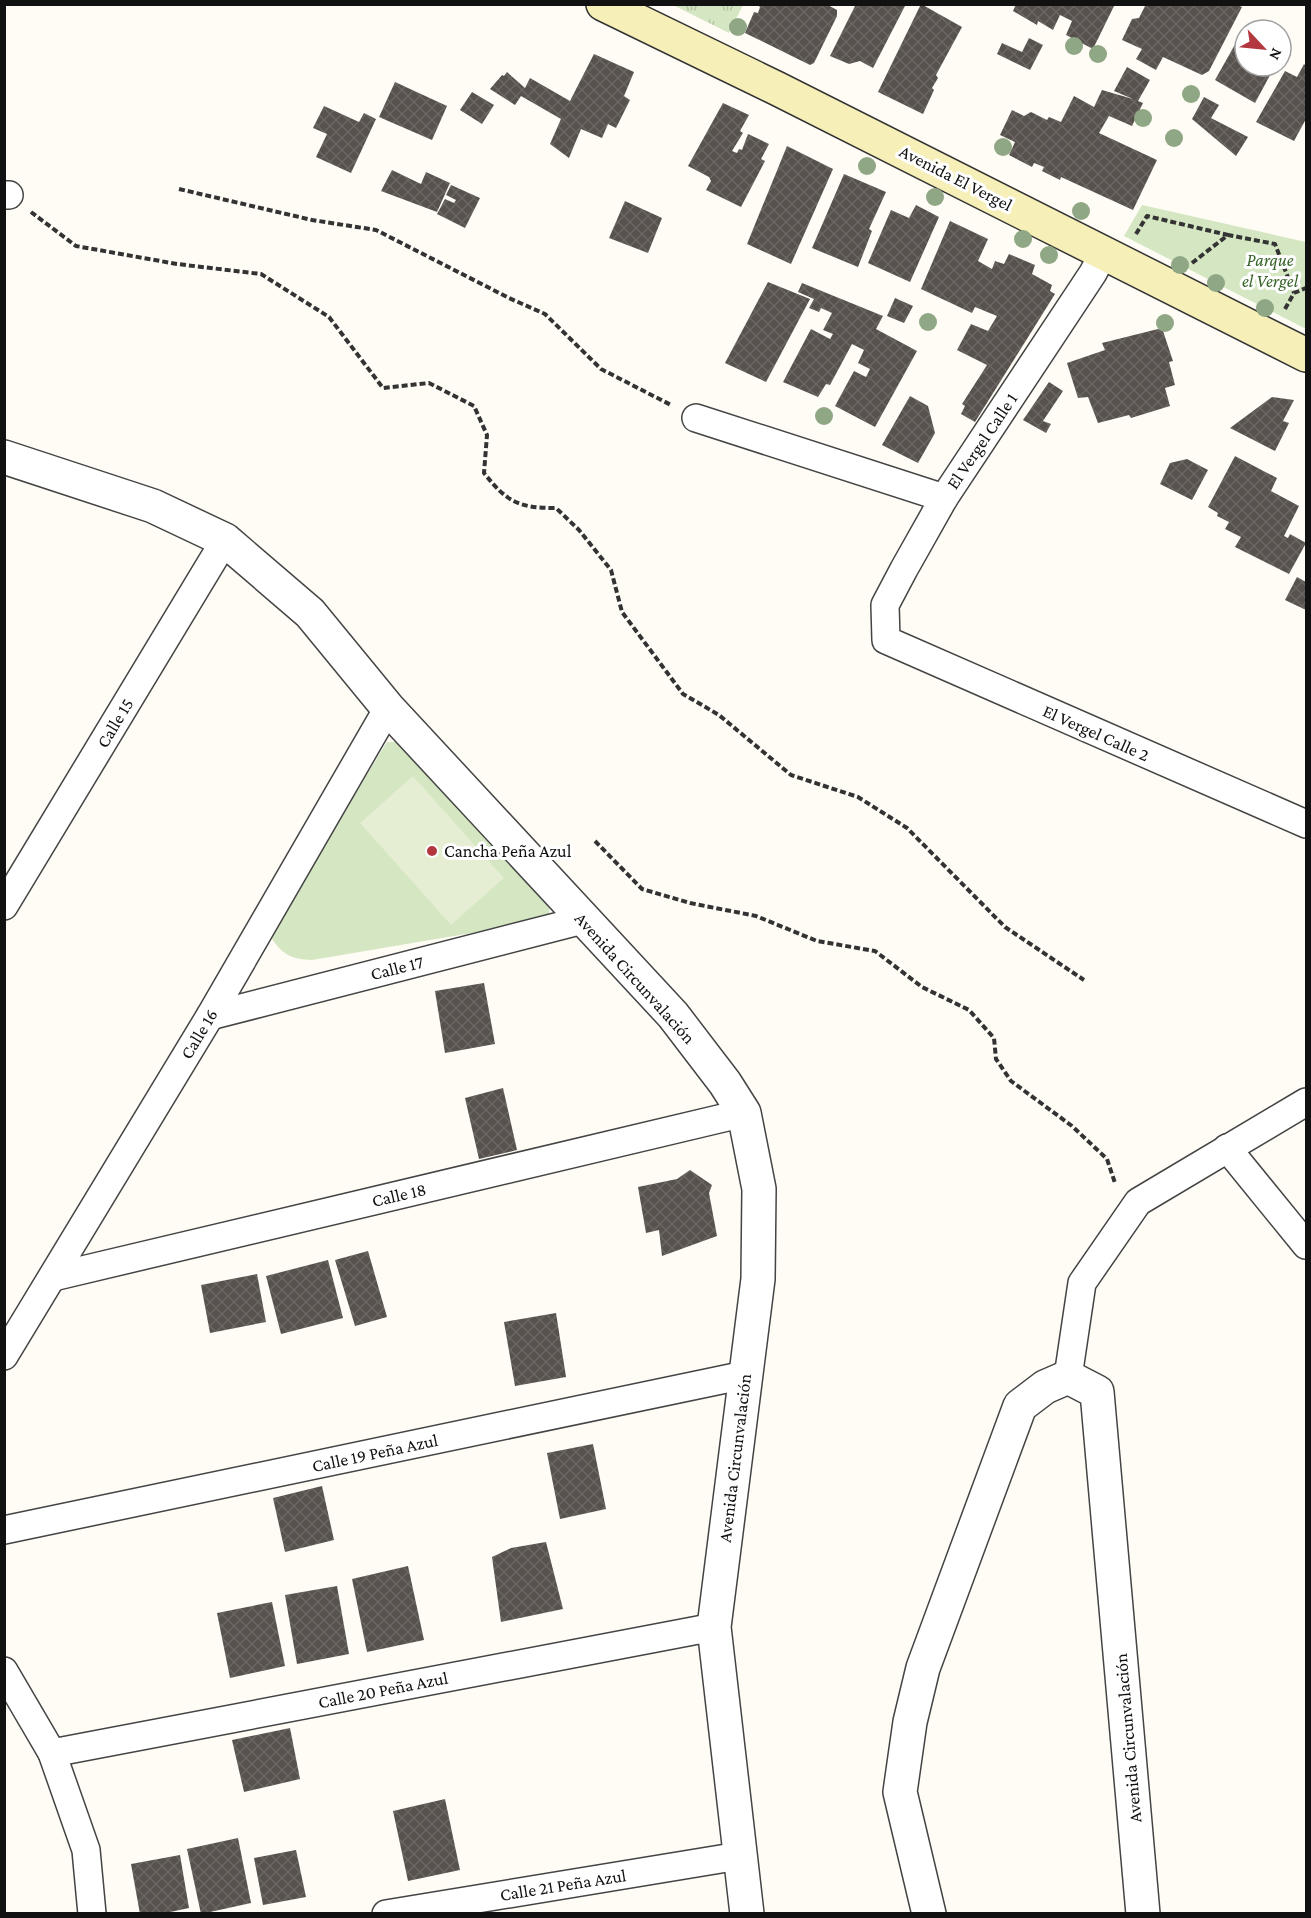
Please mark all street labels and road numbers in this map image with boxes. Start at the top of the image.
street label: Avenida El Vergel [896,141,1016,215]
street label: El Vergel Calle 1 [943,389,1022,493]
street label: Calle 15 [93,695,137,751]
street label: El Vergel Calle 2 [1040,701,1152,765]
street label: Avenida Circunvalación [571,908,699,1048]
street label: Calle 17 [368,952,426,984]
street label: Calle 16 [176,1005,222,1063]
street label: Calle 18 [370,1179,428,1211]
street label: Avenida Circunvalación [715,1372,755,1543]
street label: Calle 19 Peña Azul [310,1430,440,1476]
street label: Avenida Circunvalación [1111,1652,1145,1823]
street label: Calle 20 Peña Azul [316,1668,450,1712]
street label: Calle 21 Peña Azul [498,1865,628,1905]

